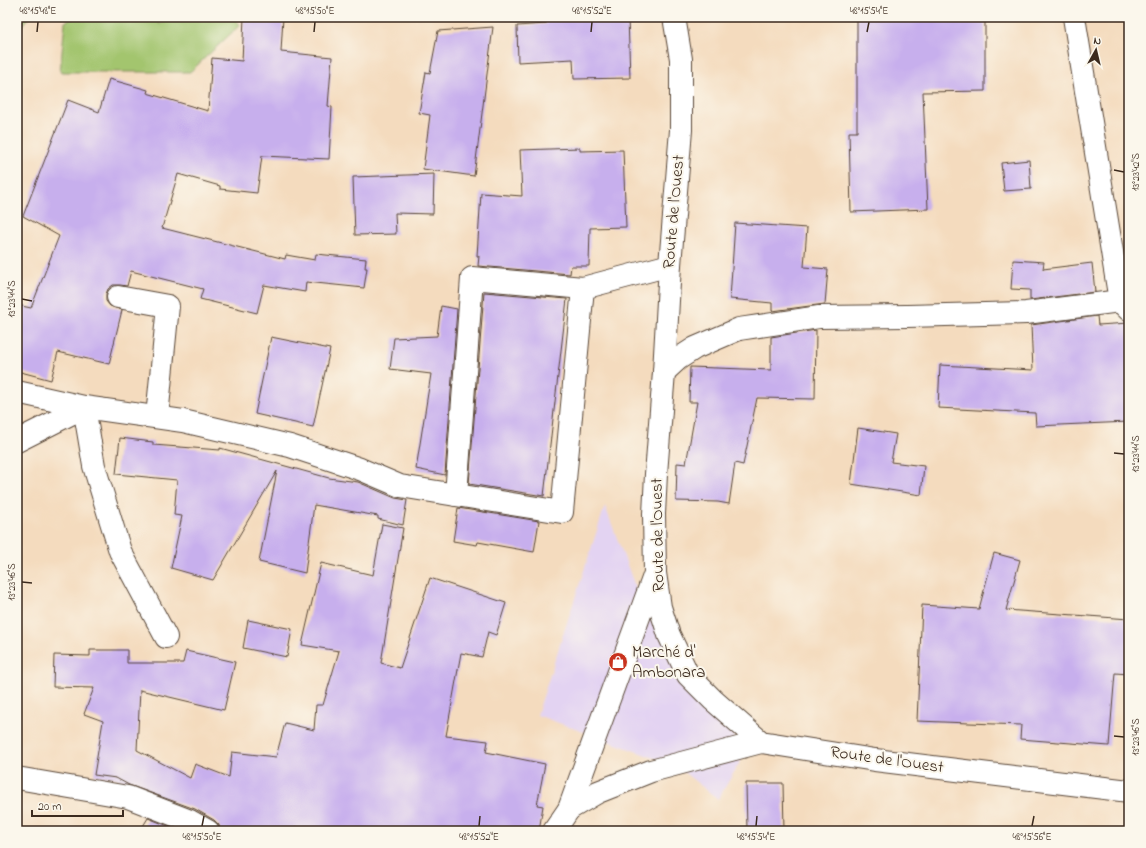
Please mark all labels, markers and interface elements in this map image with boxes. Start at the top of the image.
text: 48°15'48"E [20,4,56,19]
text: 48°15'50"E [296,4,334,19]
text: 48°15'52"E [572,4,612,19]
text: 48°15'54"E [850,4,888,19]
north arrow [1076,30,1116,70]
text: N [1092,33,1102,50]
text: 13°23'42"S [1129,152,1144,191]
street label: Route de l'Ouest [657,154,691,270]
text: 13°23'44"S [5,280,20,318]
text: 13°23'44"S [1129,435,1144,473]
street label: Route de l'Ouest [644,477,671,592]
text: 13°23'46"S [5,563,20,601]
place label: Marché d' Ambonara [632,640,706,685]
shop icon: Marché d' Ambonara [607,651,629,673]
text: 13°23'46"S [1129,718,1144,756]
street label: Route de l'Ouest [829,740,946,780]
scale bar [32,792,123,818]
text: 20 m [38,798,61,816]
text: 48°15'50"E [183,830,221,845]
text: 48°15'52"E [459,830,499,845]
text: 48°15'54"E [737,830,775,845]
text: 48°15'56"E [1012,830,1052,845]

